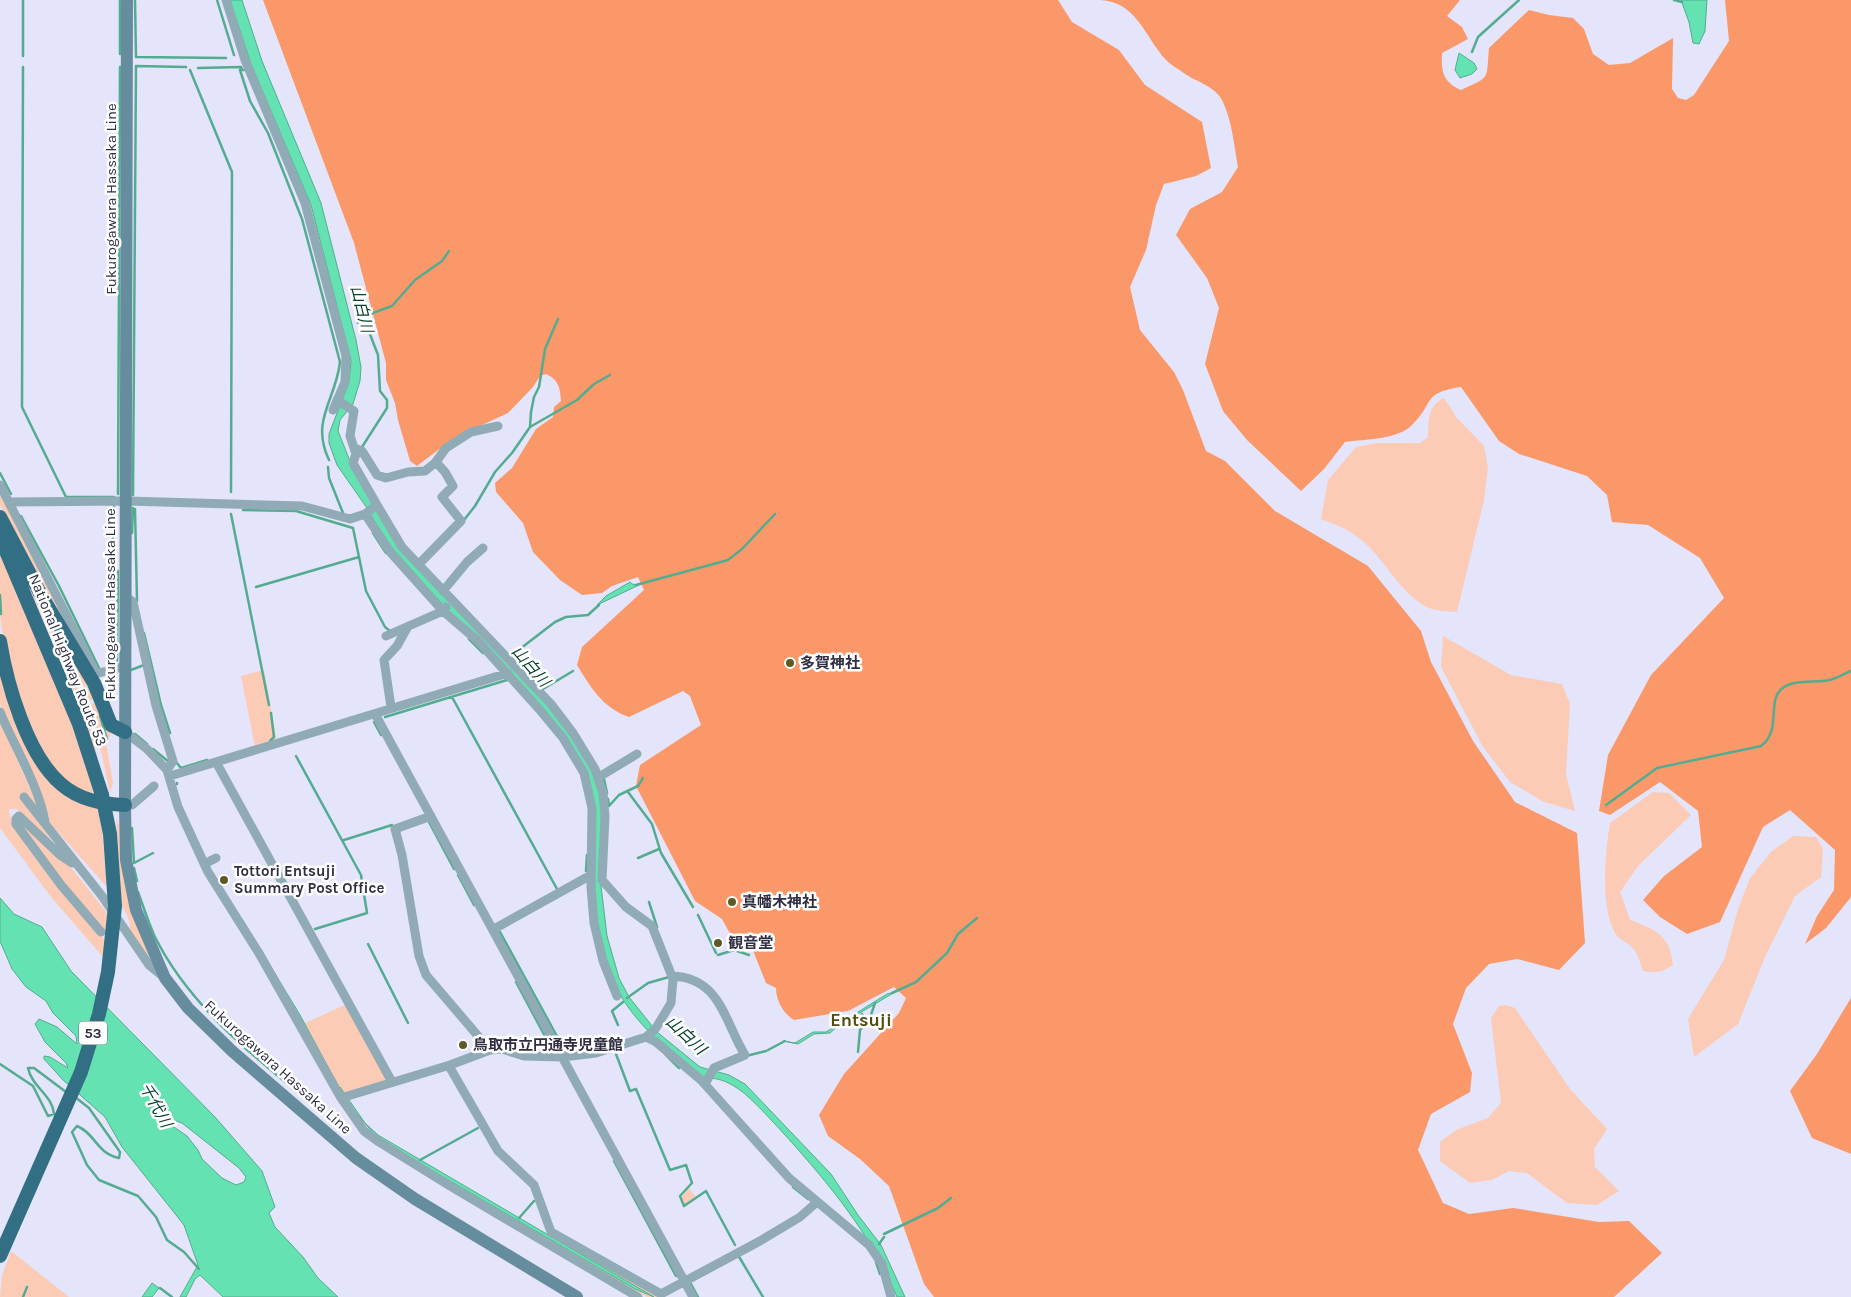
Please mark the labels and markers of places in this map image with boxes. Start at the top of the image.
place label: 多賀神社 [800,654,860,672]
marker: 多賀神社 [784,657,796,669]
place label: Tottori Entsuji Summary Post Office [234,862,384,897]
marker: Tottori Entsuji Summary Post Office [218,874,230,886]
place label: 真幡木神社 [742,893,817,911]
marker: 真幡木神社 [726,896,738,908]
place label: 観音堂 [728,934,773,952]
marker: 観音堂 [712,937,724,949]
place label: 鳥取市立円通寺児童館 [473,1036,623,1054]
marker: 鳥取市立円通寺児童館 [457,1039,469,1051]

